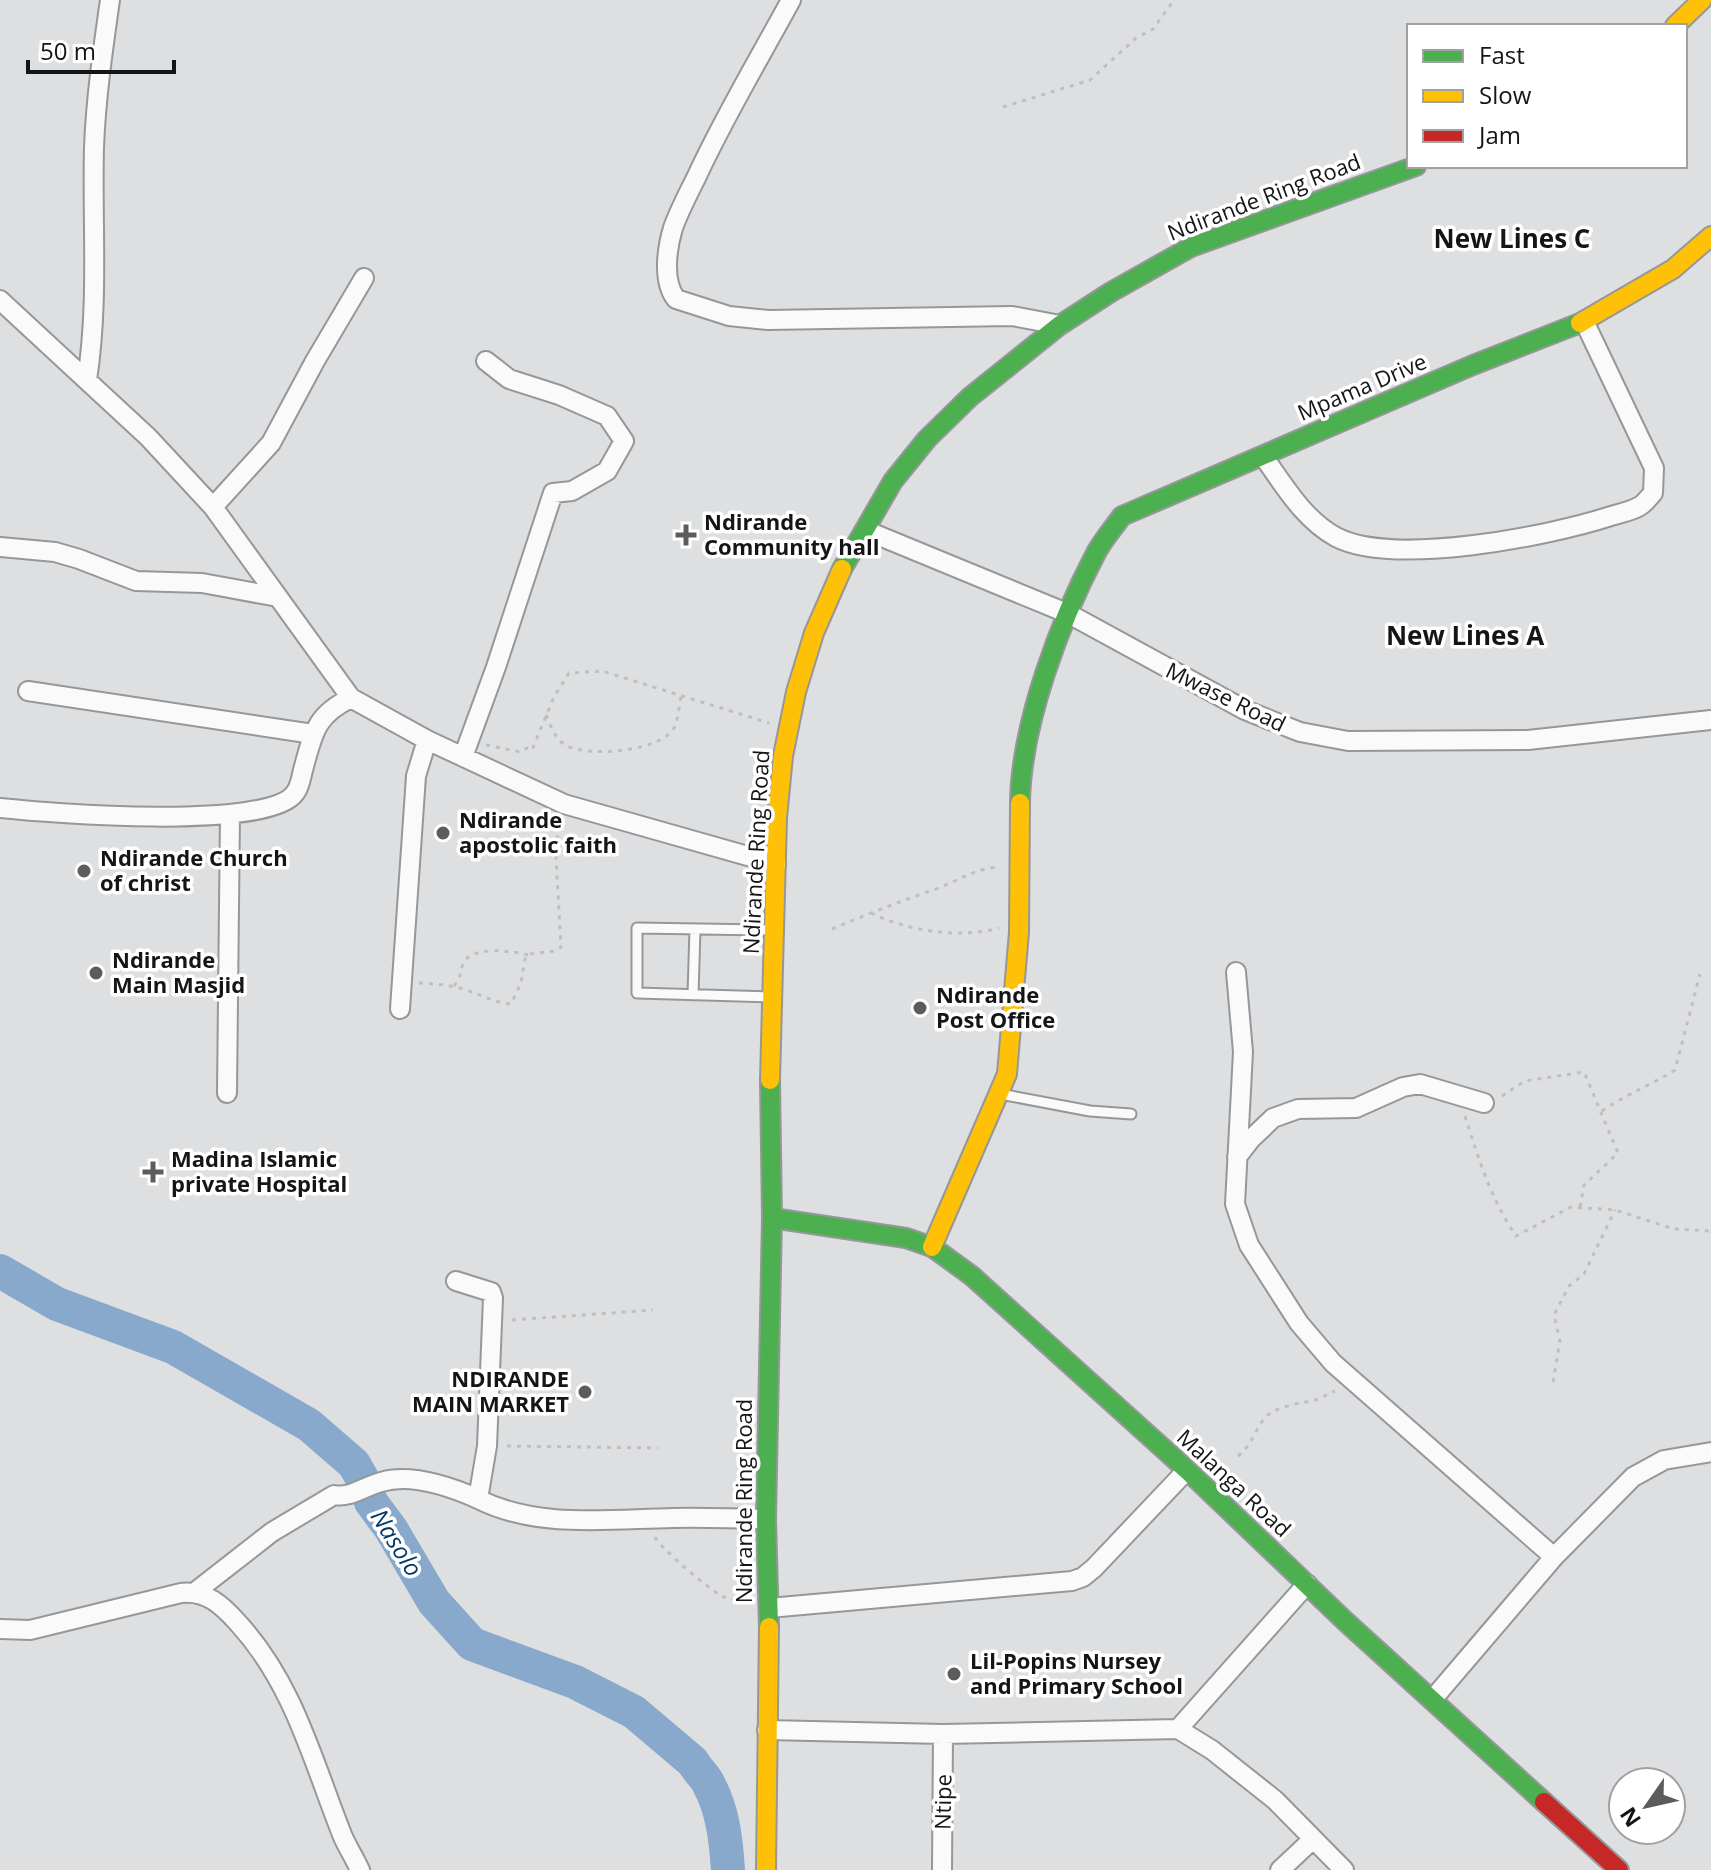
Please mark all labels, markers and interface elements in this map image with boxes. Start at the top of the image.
scale bar [28,24,174,74]
legend [1407,24,1687,168]
text: 50 m [40,34,96,67]
text: Fast [1479,38,1525,71]
text: Slow [1479,78,1532,111]
text: Jam [1477,118,1521,151]
street label: Ndirande Ring Road [1163,145,1365,247]
district label: New Lines C [1434,220,1590,256]
street label: Mpama Drive [1292,345,1431,427]
place label: Ndirande Community hall [704,506,879,561]
marker: Ndirande Community hall [675,524,697,546]
district label: New Lines A [1386,617,1544,653]
street label: Mwase Road [1161,654,1291,738]
street label: Ndirande Ring Road [735,749,775,955]
place label: Ndirande apostolic faith [459,804,617,859]
marker: Ndirande apostolic faith [434,824,452,842]
place label: Ndirande Church of christ [100,842,288,897]
marker: Ndirande Church of christ [75,862,93,880]
place label: Ndirande Main Masjid [112,944,245,999]
marker: Ndirande Main Masjid [87,964,105,982]
place label: Ndirande Post Office [936,979,1055,1034]
marker: Ndirande Post Office [911,999,929,1017]
place label: Madina Islamic private Hospital [171,1143,347,1198]
marker: Madina Islamic private Hospital [142,1161,164,1183]
place label: NDIRANDE MAIN MARKET [412,1363,569,1418]
marker: NDIRANDE MAIN MARKET [576,1383,594,1401]
street label: Ndirande Ring Road [728,1399,758,1603]
street label: Malanga Road [1171,1422,1298,1543]
water label: Nasolo [364,1502,431,1582]
place label: Lil-Popins Nursey and Primary School [970,1645,1183,1700]
marker: Lil-Popins Nursey and Primary School [945,1665,963,1683]
north arrow [1607,1766,1687,1846]
street label: Ntipe [927,1774,957,1830]
text: N [1612,1802,1647,1834]

